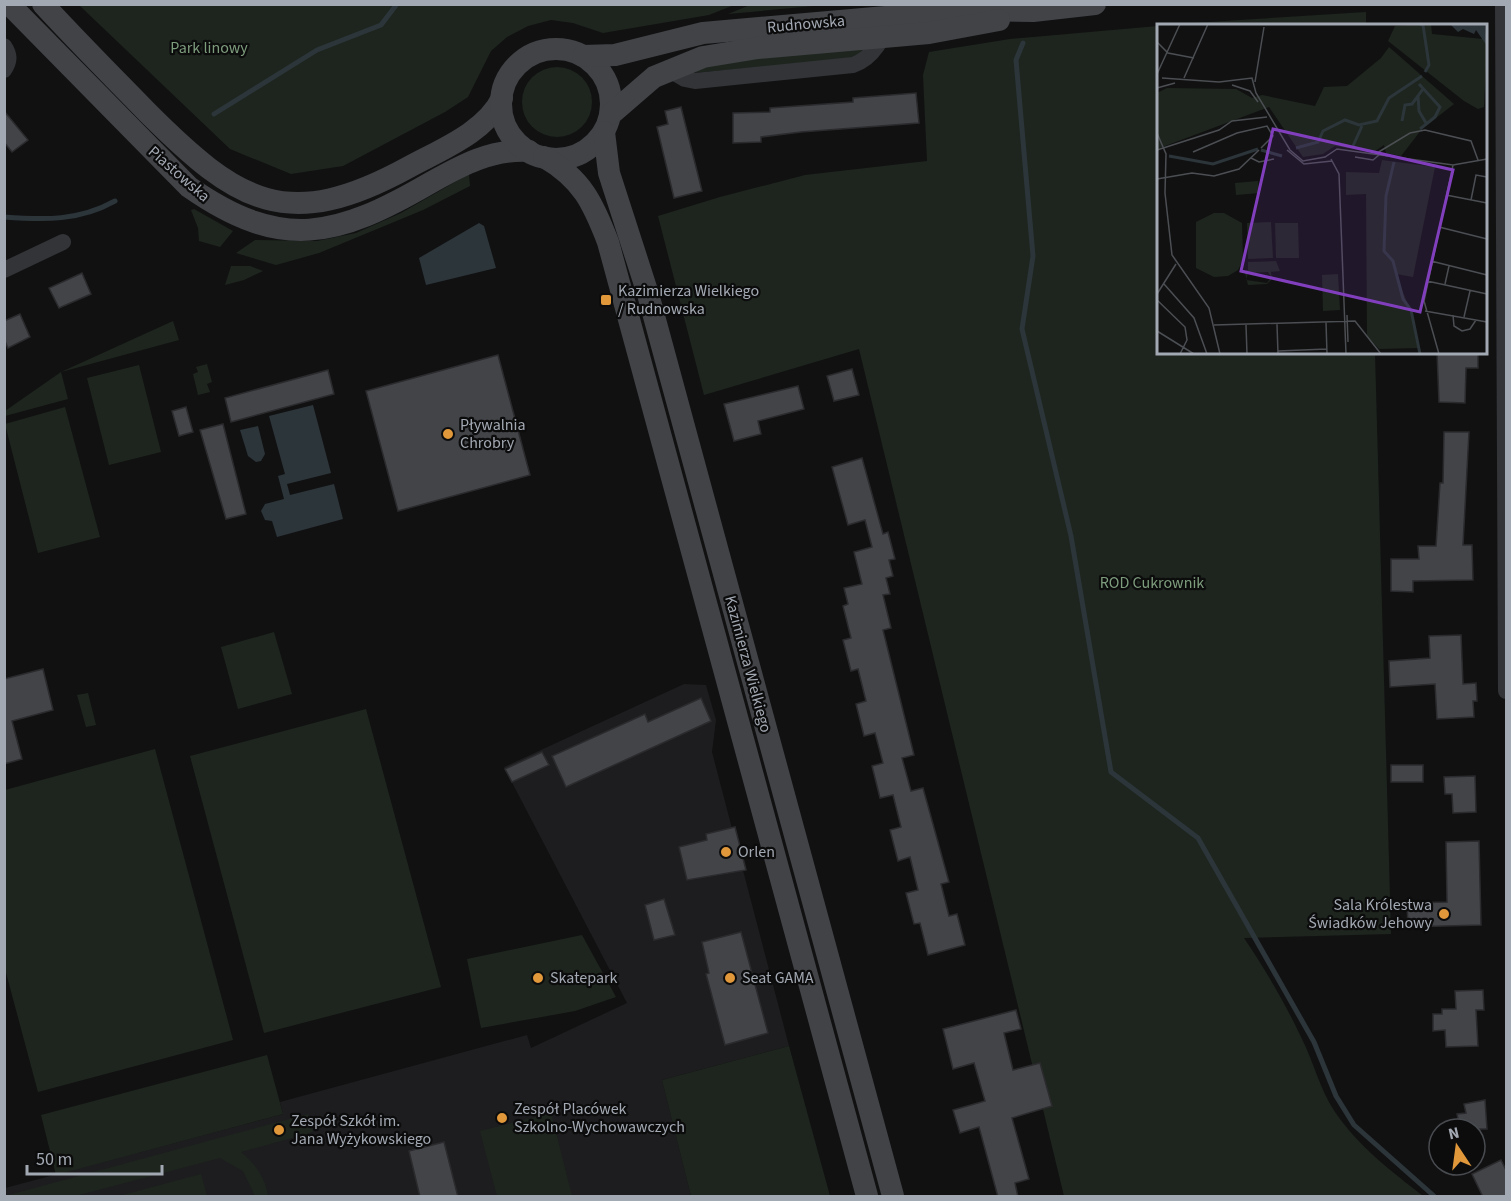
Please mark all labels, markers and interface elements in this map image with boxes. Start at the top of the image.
street label: Rudnowska [766,10,846,38]
inset map [1157,24,1487,354]
park label: Park linowy [170,37,248,59]
street label: Piastowska [143,141,215,207]
place label: Kazimierza Wielkiego / Rudnowska [618,280,759,320]
marker: Kazimierza Wielkiego / Rudnowska [599,293,613,307]
place label: Pływalnia Chrobry [460,414,526,454]
marker: Pływalnia Chrobry [441,427,455,441]
park label: ROD Cukrownik [1100,572,1204,594]
street label: Kazimierza Wielkiego [719,593,777,735]
place label: Orlen [738,841,775,863]
marker: Orlen [719,845,733,859]
place label: Sala Królestwa Świadków Jehowy [1308,894,1433,934]
marker: Sala Królestwa Świadków Jehowy [1437,907,1451,921]
place label: Skatepark [550,967,618,989]
place label: Seat GAMA [742,967,814,989]
marker: Skatepark [531,971,545,985]
marker: Seat GAMA [723,971,737,985]
place label: Zespół Placówek Szkolno-Wychowawczych [514,1098,685,1138]
place label: Zespół Szkół im. Jana Wyżykowskiego [291,1110,431,1150]
marker: Zespół Placówek Szkolno-Wychowawczych [495,1111,509,1125]
north arrow [1427,1117,1487,1177]
text: N [1446,1121,1462,1145]
marker: Zespół Szkół im. Jana Wyżykowskiego [272,1123,286,1137]
scale bar [27,1138,162,1176]
text: 50 m [36,1147,72,1172]

